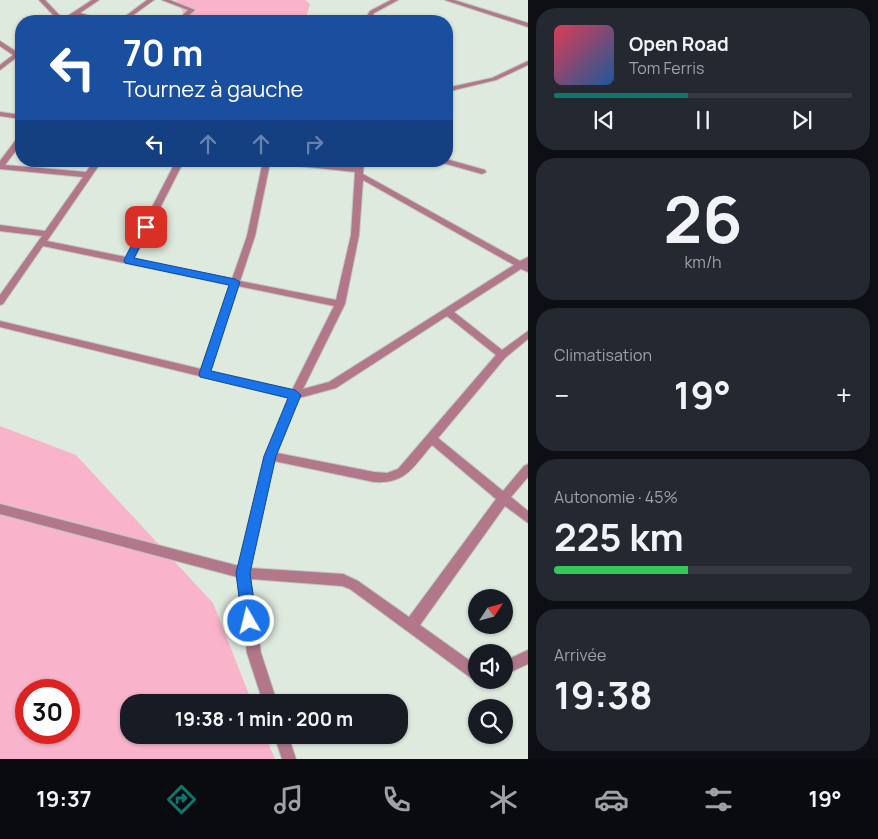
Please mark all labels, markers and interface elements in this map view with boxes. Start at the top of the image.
text: 70 m [123,29,203,77]
text: Open Road [629,31,729,57]
icon: left [40,35,105,100]
text: Tom Ferris [629,57,704,79]
text: Tournez à gauche [123,74,303,104]
icon: previous [590,106,618,134]
icon: pause [689,106,717,134]
icon: next [788,106,816,134]
icon: left [141,130,169,158]
icon: ahead [194,130,222,158]
icon: ahead [247,130,275,158]
icon: right [300,130,328,158]
text: 26 [663,174,743,263]
pin [125,206,167,248]
icon: arrive [132,213,160,241]
text: km/h [684,251,722,273]
text: Climatisation [554,344,652,366]
text: 19° [674,368,731,420]
text: − [554,376,569,414]
text: + [836,376,852,414]
text: Autonomie · 45% [554,486,678,508]
text: 225 km [554,510,684,562]
north arrow [468,589,512,634]
map controls [468,589,513,744]
position arrow [222,594,274,646]
button: sound [468,644,513,689]
text: Arrivée [554,644,606,666]
text: 19:38 [554,668,653,720]
speed limit sign: 30 [15,679,80,744]
button: search [468,699,513,744]
text: 19:38 · 1 min · 200 m [175,706,353,732]
icon: directions [164,782,199,817]
icon: music [271,782,306,817]
icon: phone [379,782,414,817]
icon: climate [486,782,521,817]
icon: car [594,782,629,817]
icon: filters [701,782,736,817]
text: 19:37 [36,784,92,814]
text: 19° [809,784,842,814]

